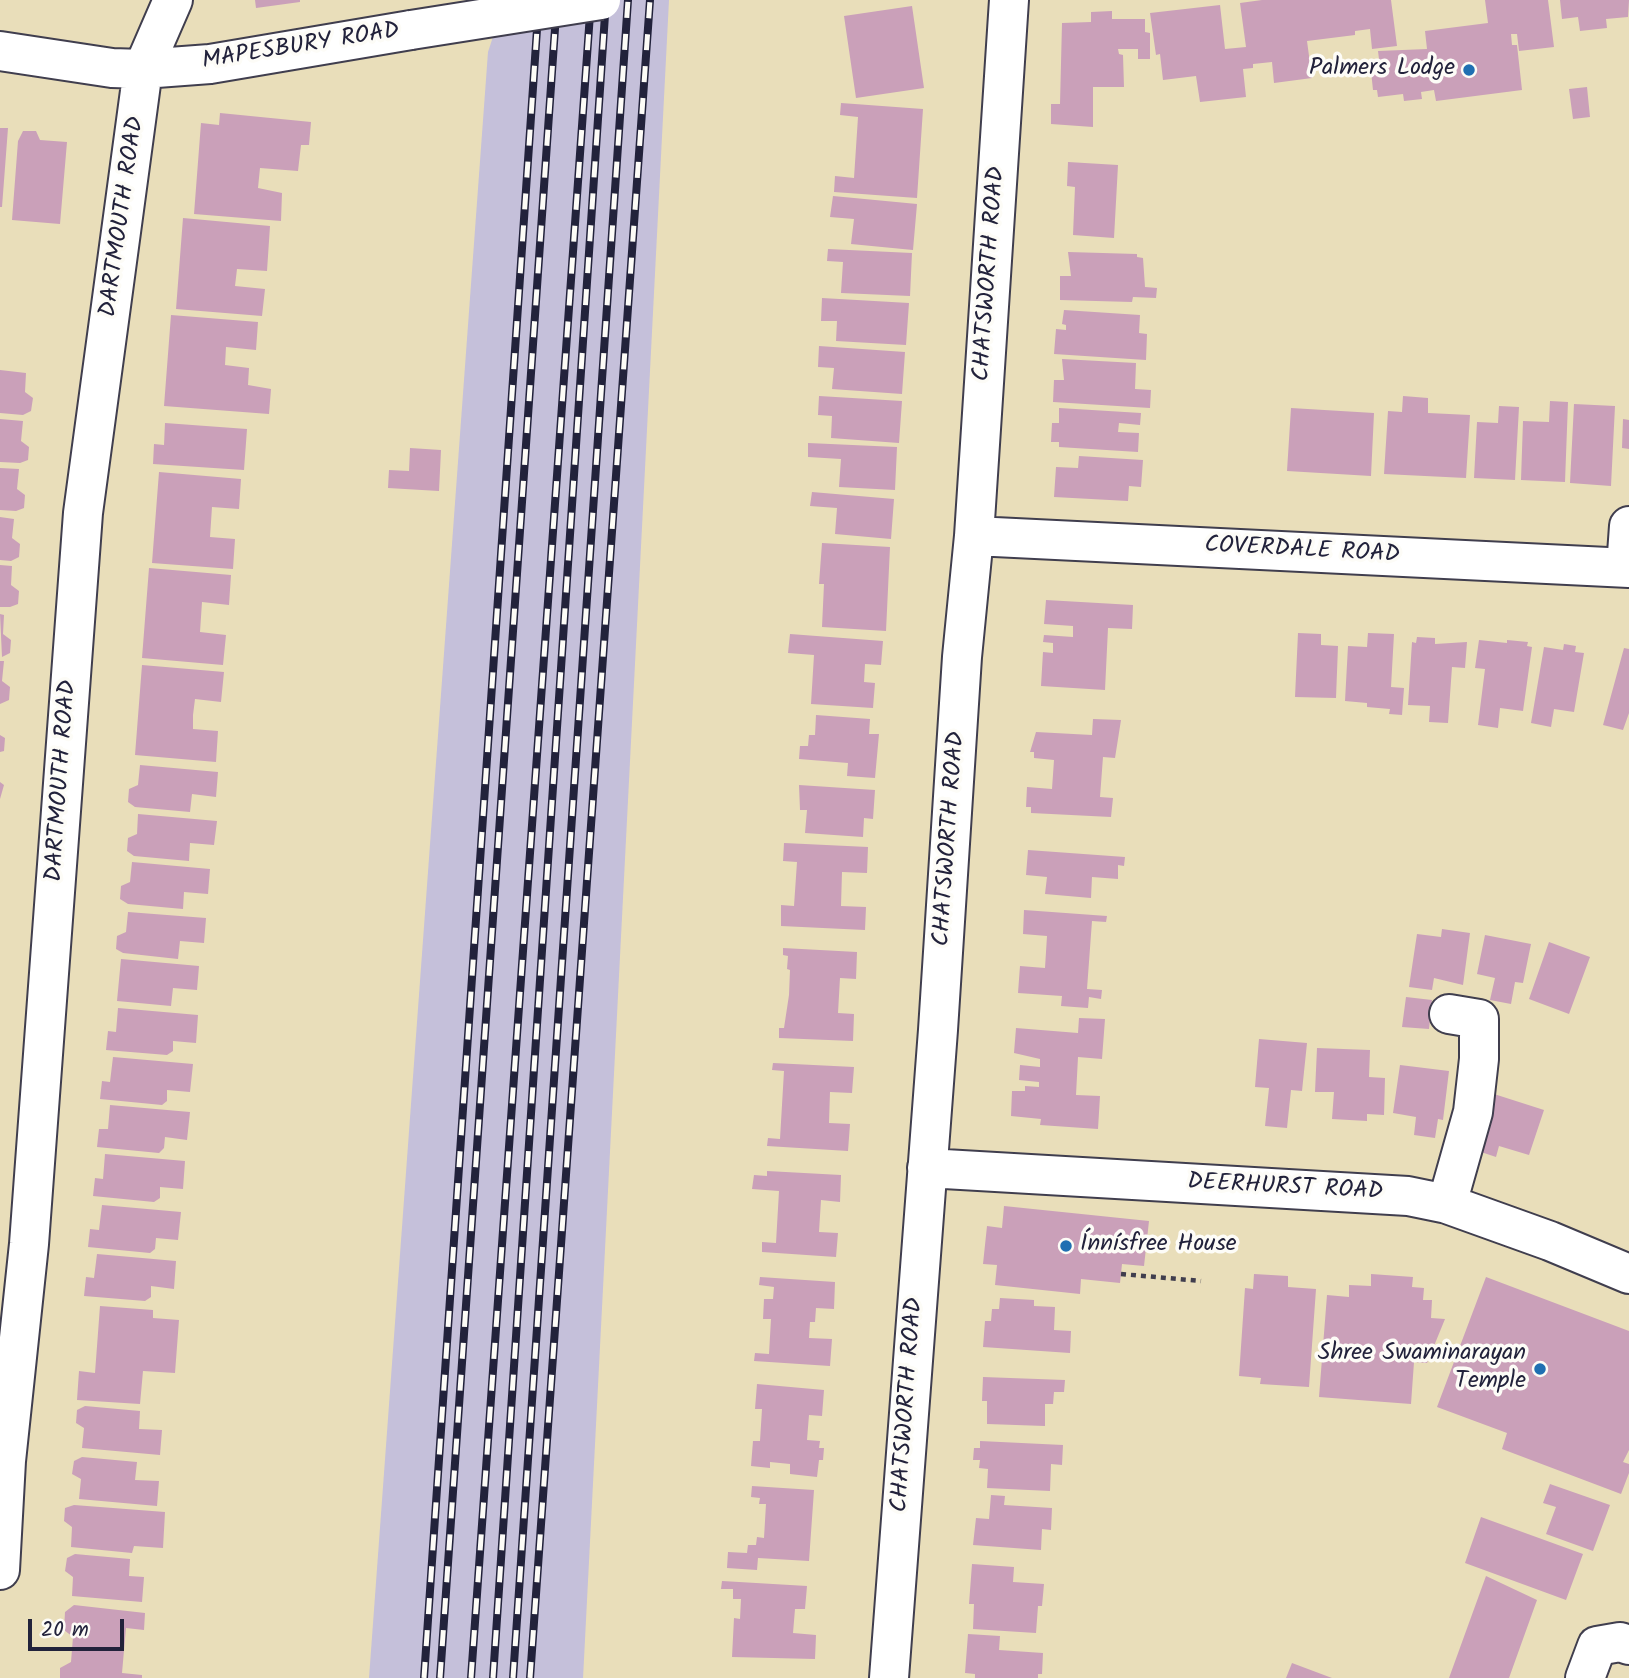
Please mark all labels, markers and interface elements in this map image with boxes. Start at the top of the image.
street label: MAPESBURY ROAD [200,18,402,78]
place label: Palmers Lodge [1309,56,1455,84]
marker: Palmers Lodge [1461,62,1477,78]
street label: DARTMOUTH ROAD [96,115,152,319]
street label: CHATSWORTH ROAD [969,166,1013,382]
street label: COVERDALE ROAD [1204,533,1400,571]
street label: DARTMOUTH ROAD [42,679,84,883]
street label: CHATSWORTH ROAD [929,731,973,947]
street label: DEERHURST ROAD [1186,1169,1384,1209]
place label: Ínnísfree House [1080,1232,1237,1260]
marker: Ínnísfree House [1058,1238,1074,1254]
street label: CHATSWORTH ROAD [887,1297,931,1513]
place label: Shree Swaminarayan Temple [1318,1341,1526,1397]
marker: Shree Swaminarayan Temple [1532,1361,1548,1377]
scale bar [32,1604,128,1648]
text: 20 m [41,1614,89,1647]

